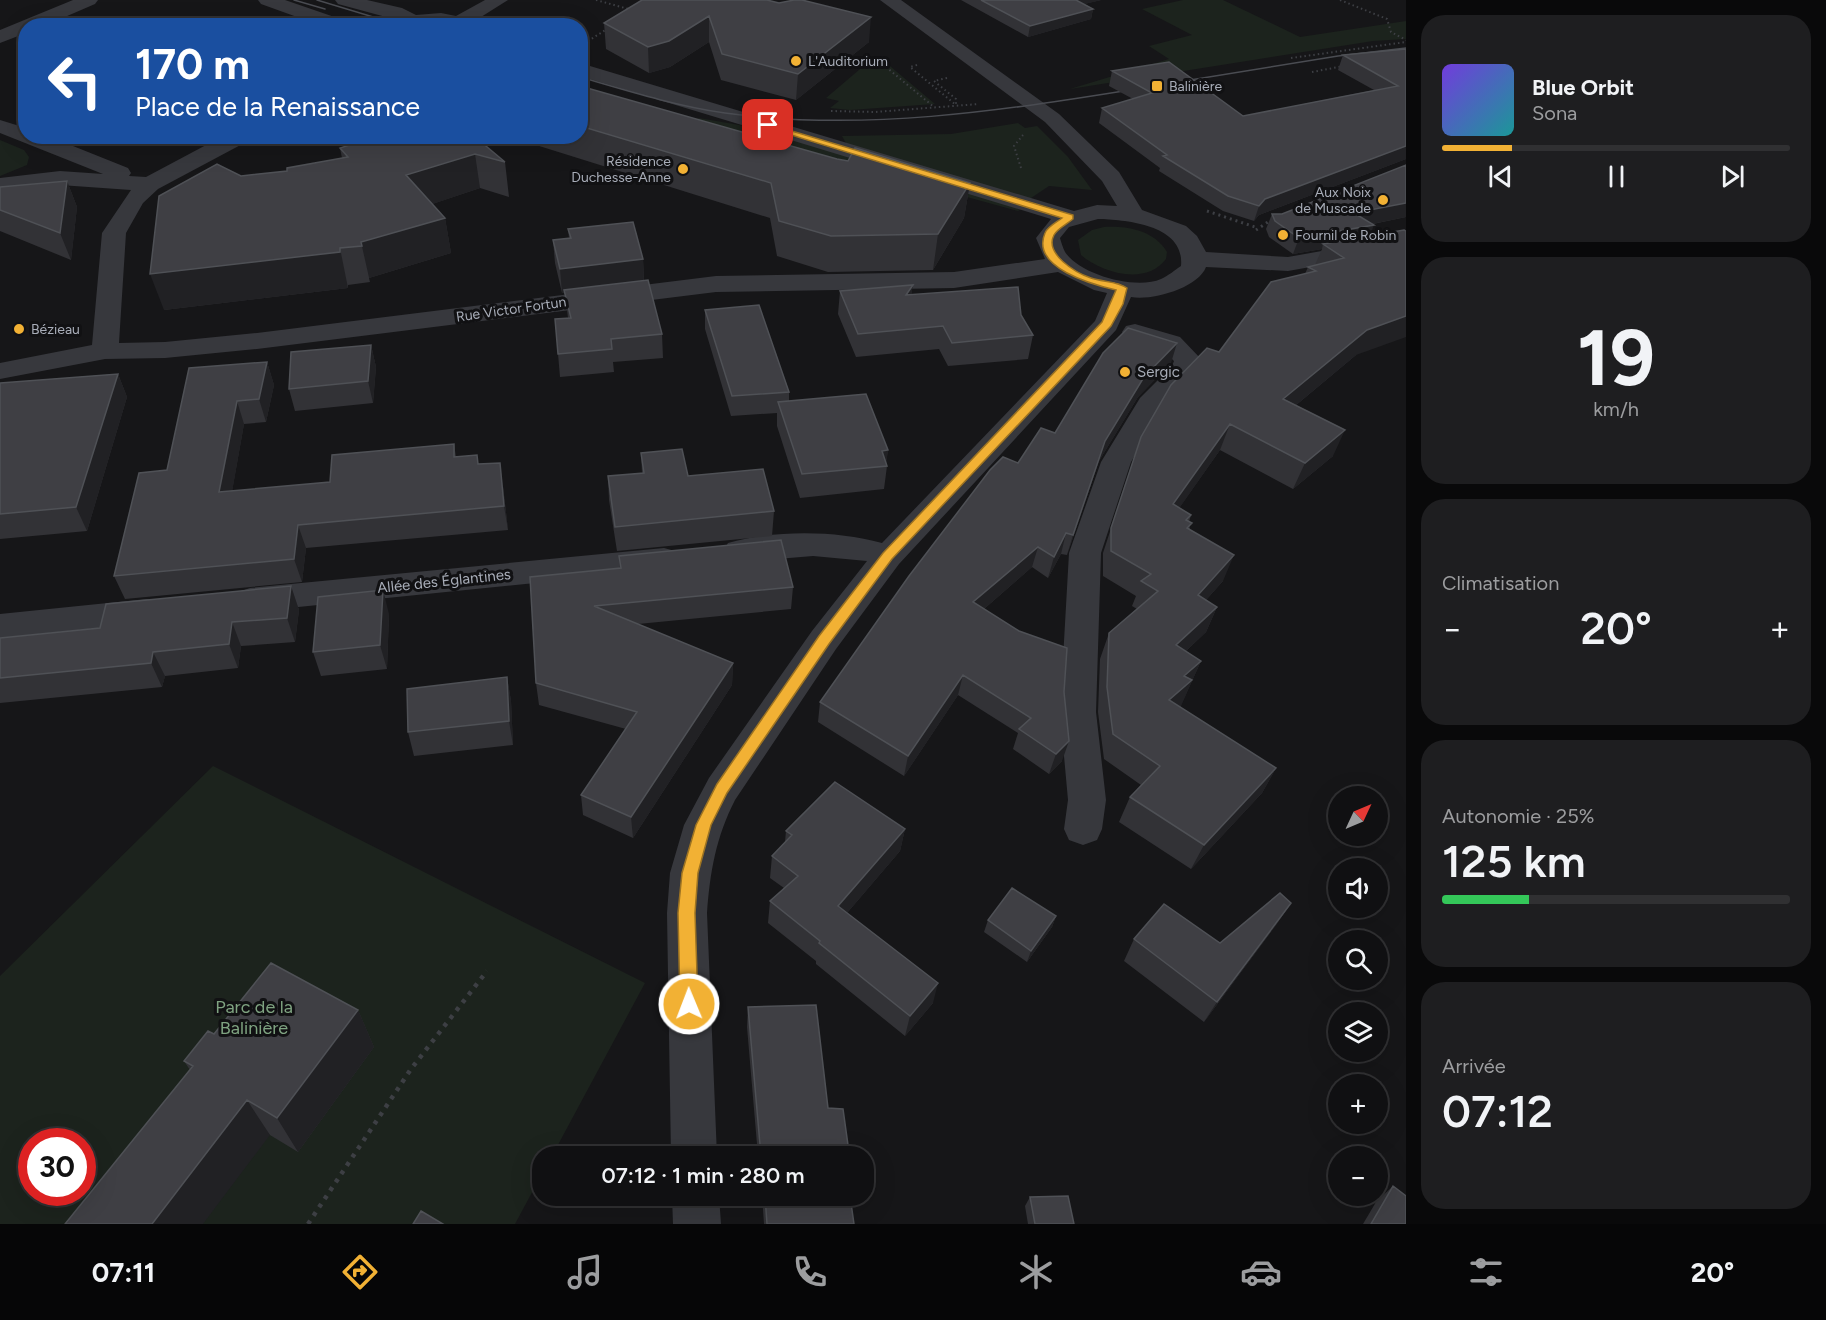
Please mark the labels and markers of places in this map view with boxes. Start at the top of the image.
place label: L'Auditorium [808,53,888,70]
marker: L'Auditorium [789,54,803,68]
place label: Balinière [1169,78,1222,95]
marker: Balinière [1150,79,1164,93]
pin [742,99,793,150]
place label: Résidence Duchesse-Anne [571,153,671,186]
marker: Résidence Duchesse-Anne [676,162,690,176]
place label: Aux Noix de Muscade [1295,184,1371,217]
marker: Aux Noix de Muscade [1376,193,1390,207]
place label: Fournil de Robin [1295,227,1396,244]
marker: Fournil de Robin [1276,228,1290,242]
place label: Bézieau [31,321,80,338]
marker: Bézieau [12,322,26,336]
place label: Sergic [1137,363,1180,381]
marker: Sergic [1118,365,1132,379]

